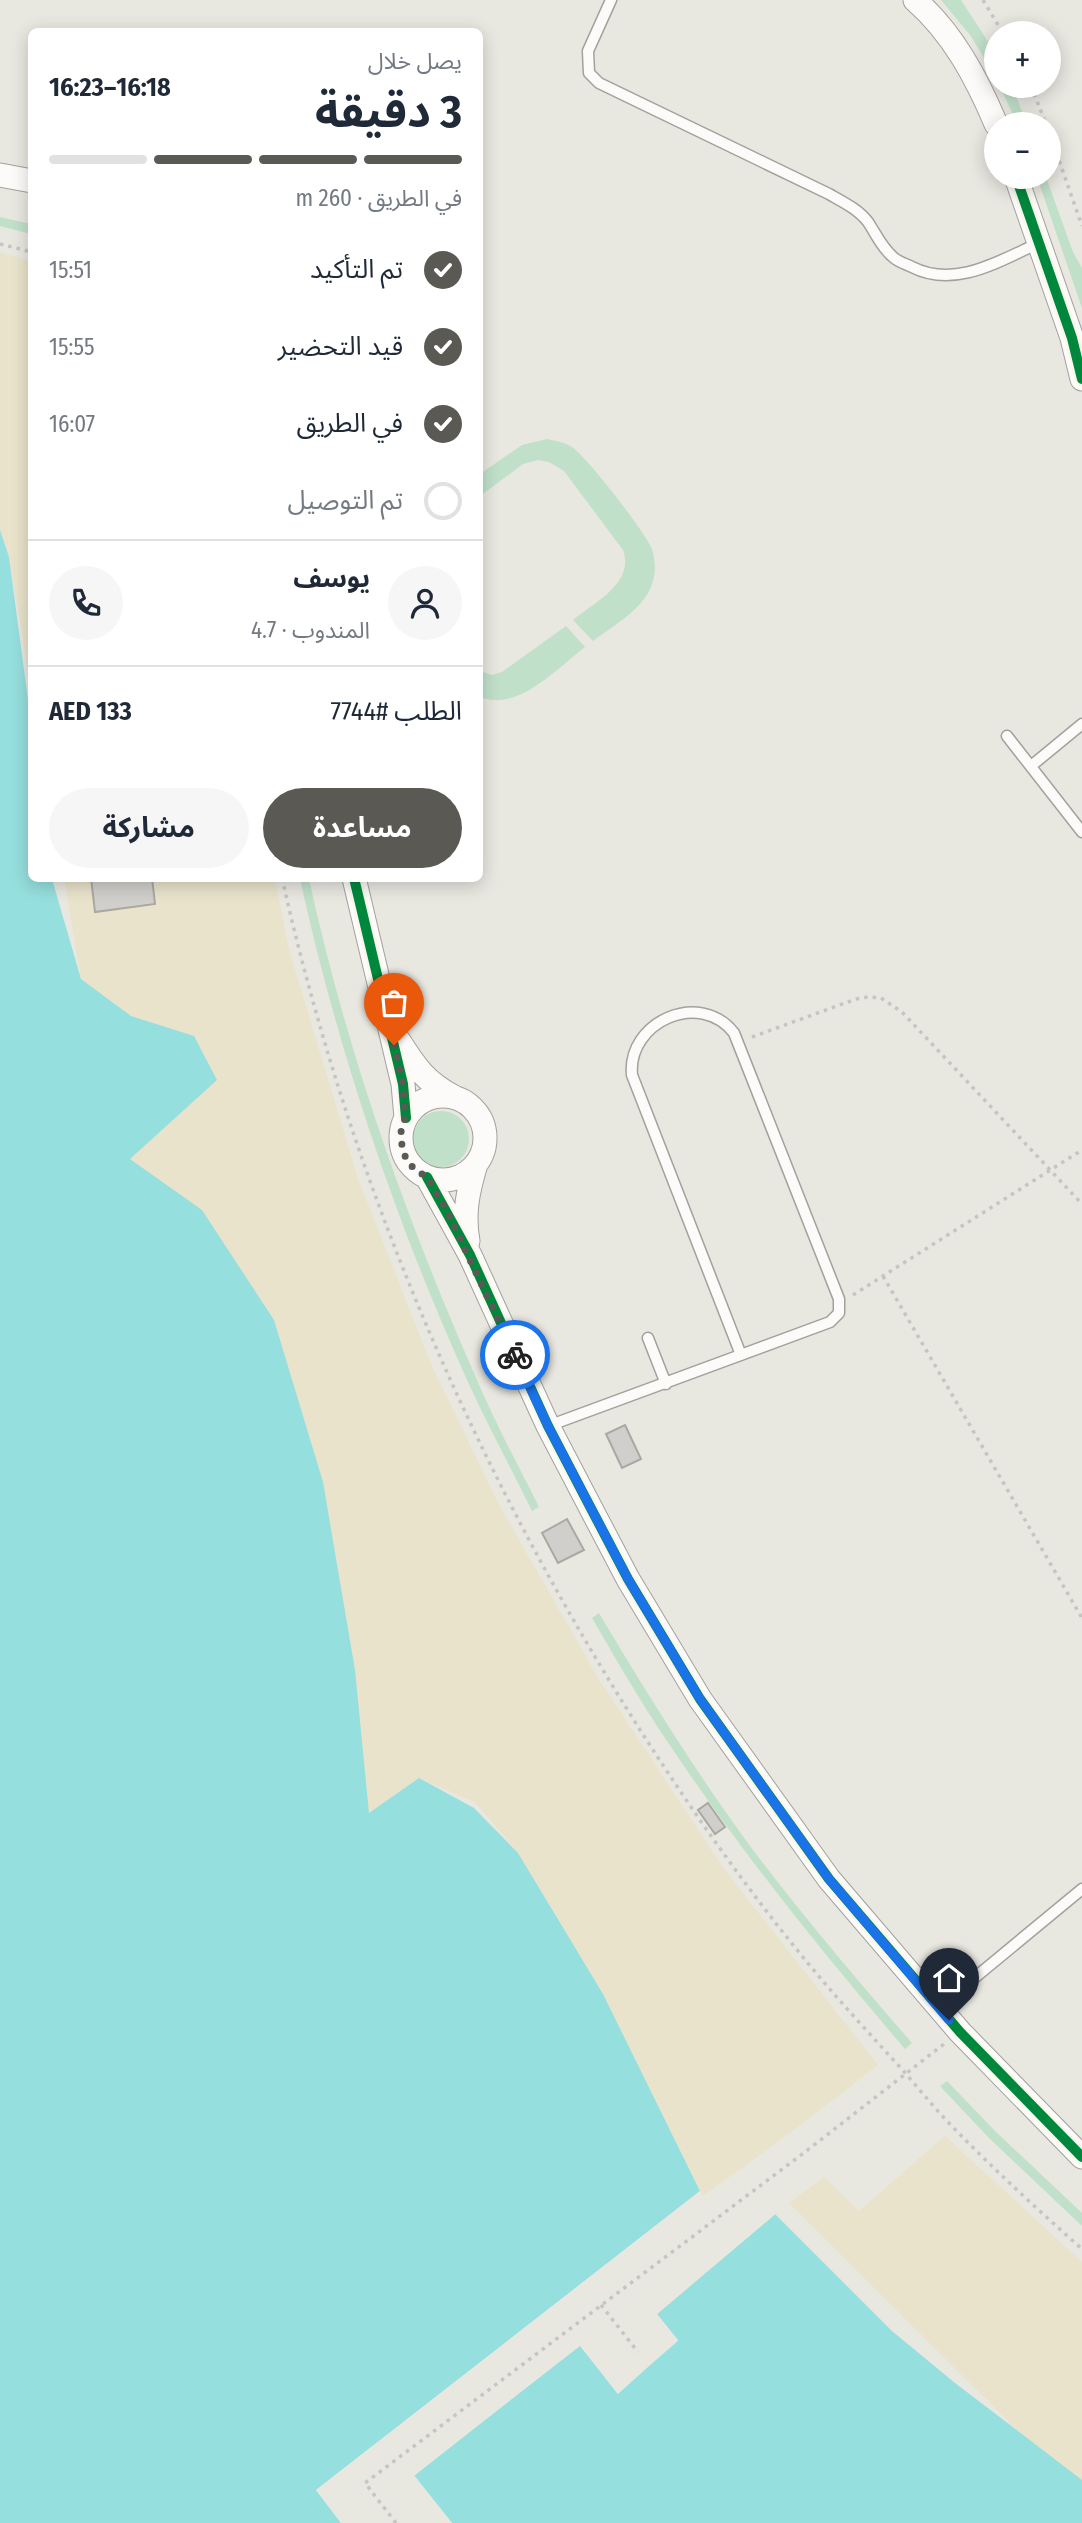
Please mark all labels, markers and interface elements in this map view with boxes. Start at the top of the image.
map controls [984,21,1061,189]
button: + [984,21,1061,98]
text: يصل خلال [368,47,462,75]
text: 16:18–16:23 [49,72,171,103]
text: 3 دقيقة [315,84,462,139]
button: − [984,112,1061,189]
text: في الطريق · 260 m [295,184,462,212]
icon: check [424,251,462,289]
text: تم التأكيد [310,254,403,285]
text: 15:51 [49,256,92,284]
icon: check [424,328,462,366]
text: قيد التحضير [278,331,403,362]
text: 15:55 [49,333,95,361]
icon: check [424,405,462,443]
text: في الطريق [296,408,403,439]
text: 16:07 [49,410,95,438]
text: تم التوصيل [287,485,403,516]
text: يوسف [293,563,370,594]
button: phone [49,566,123,640]
button: person [388,566,462,640]
text: المندوب · 4.7 [251,616,370,644]
text: AED 133 [49,696,132,727]
text: الطلب #7744 [331,696,462,727]
button: مشاركة [49,788,249,868]
button: مساعدة [263,788,462,868]
pin [364,973,424,1045]
icon: bag [375,984,413,1022]
courier [480,1320,550,1390]
icon: bike [496,1336,534,1374]
pin [919,1948,979,2020]
icon: home [930,1959,968,1997]

